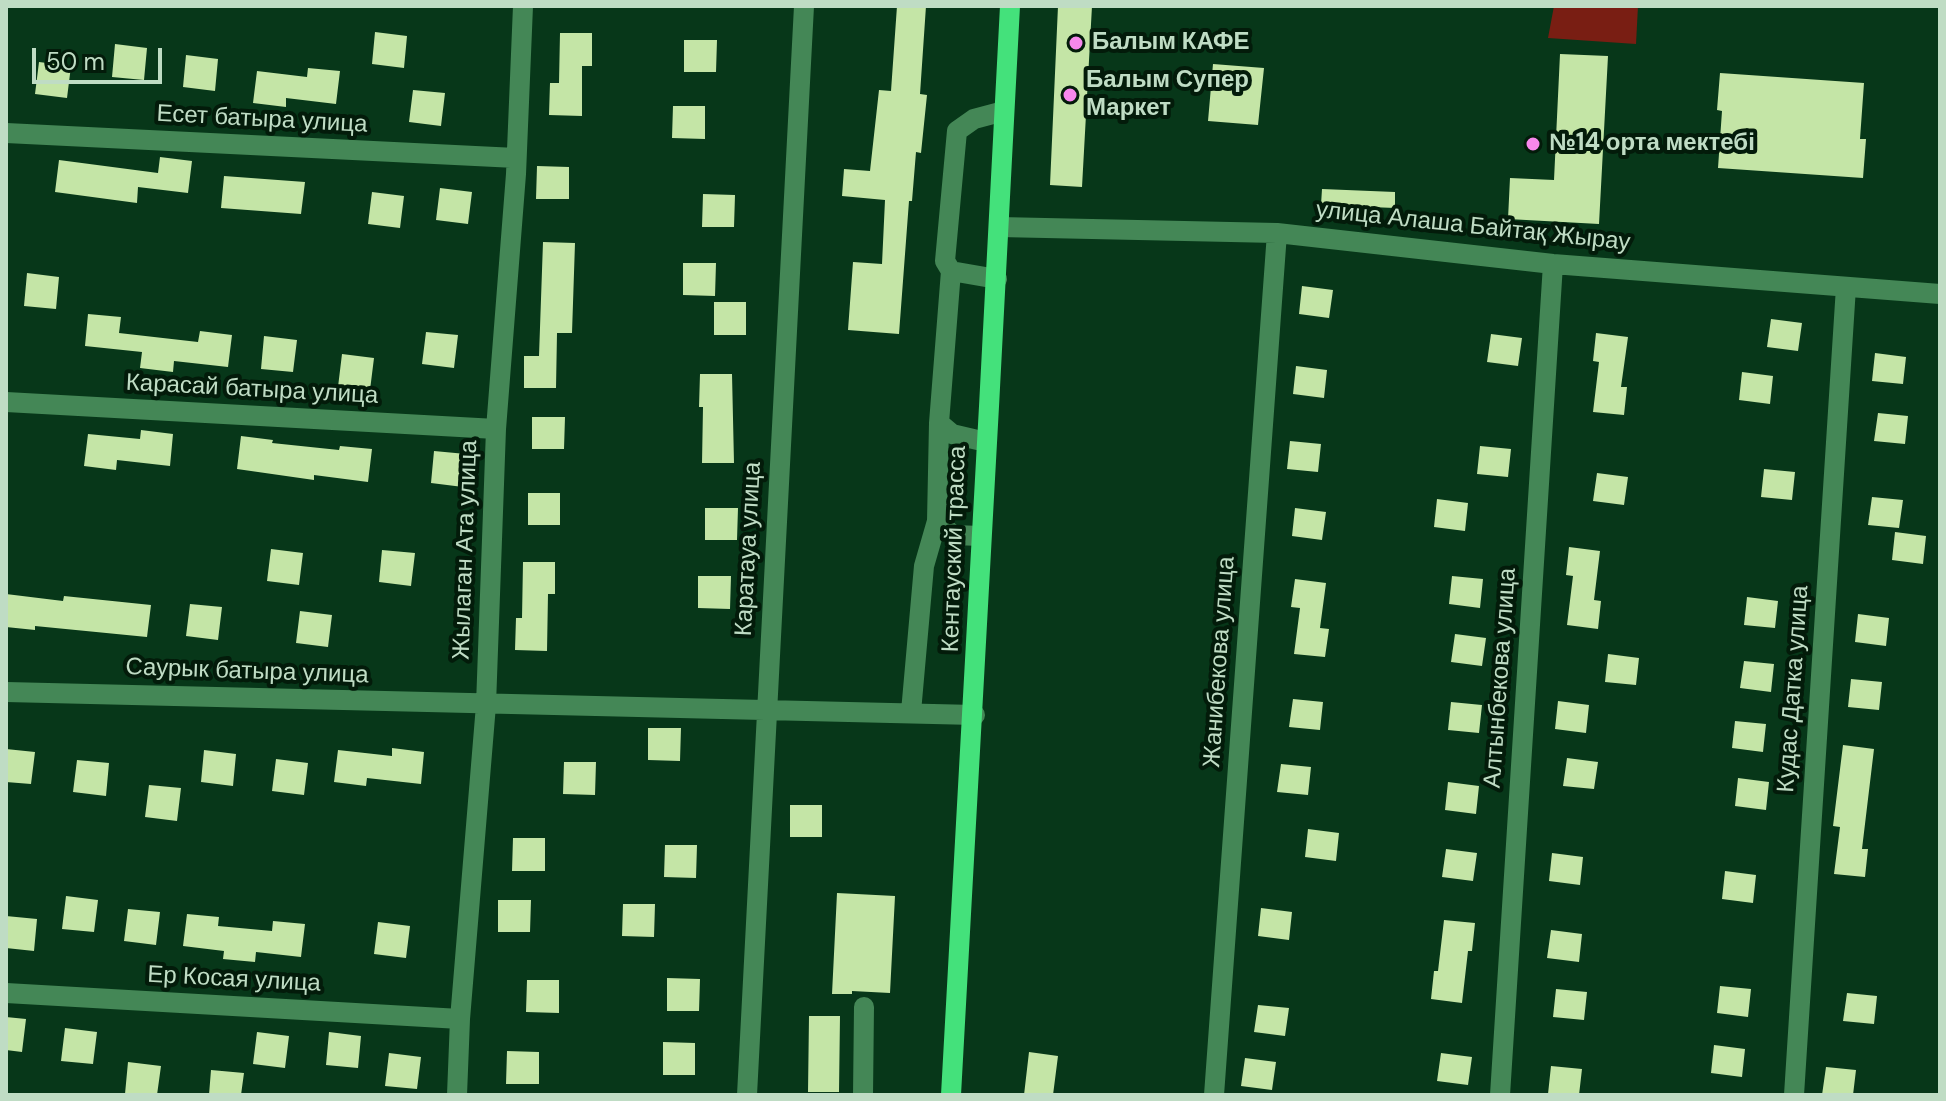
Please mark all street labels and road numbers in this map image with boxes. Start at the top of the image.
street label: Есет батыра улица [156,100,368,140]
street label: улица Алаша Байтақ Жырау [1314,196,1632,258]
street label: Карасай батыра улица [125,369,379,411]
street label: Жылаган Ата улица [448,440,484,660]
street label: Кентауский трасса [937,445,973,653]
street label: Каратауа улица [730,461,768,637]
street label: Жанибекова улица [1198,555,1242,769]
street label: Алтынбекова улица [1479,567,1523,789]
street label: Кудас Датка улица [1772,584,1816,794]
street label: Саурык батыра улица [125,653,369,691]
street label: Ер Косая улица [146,961,322,999]

